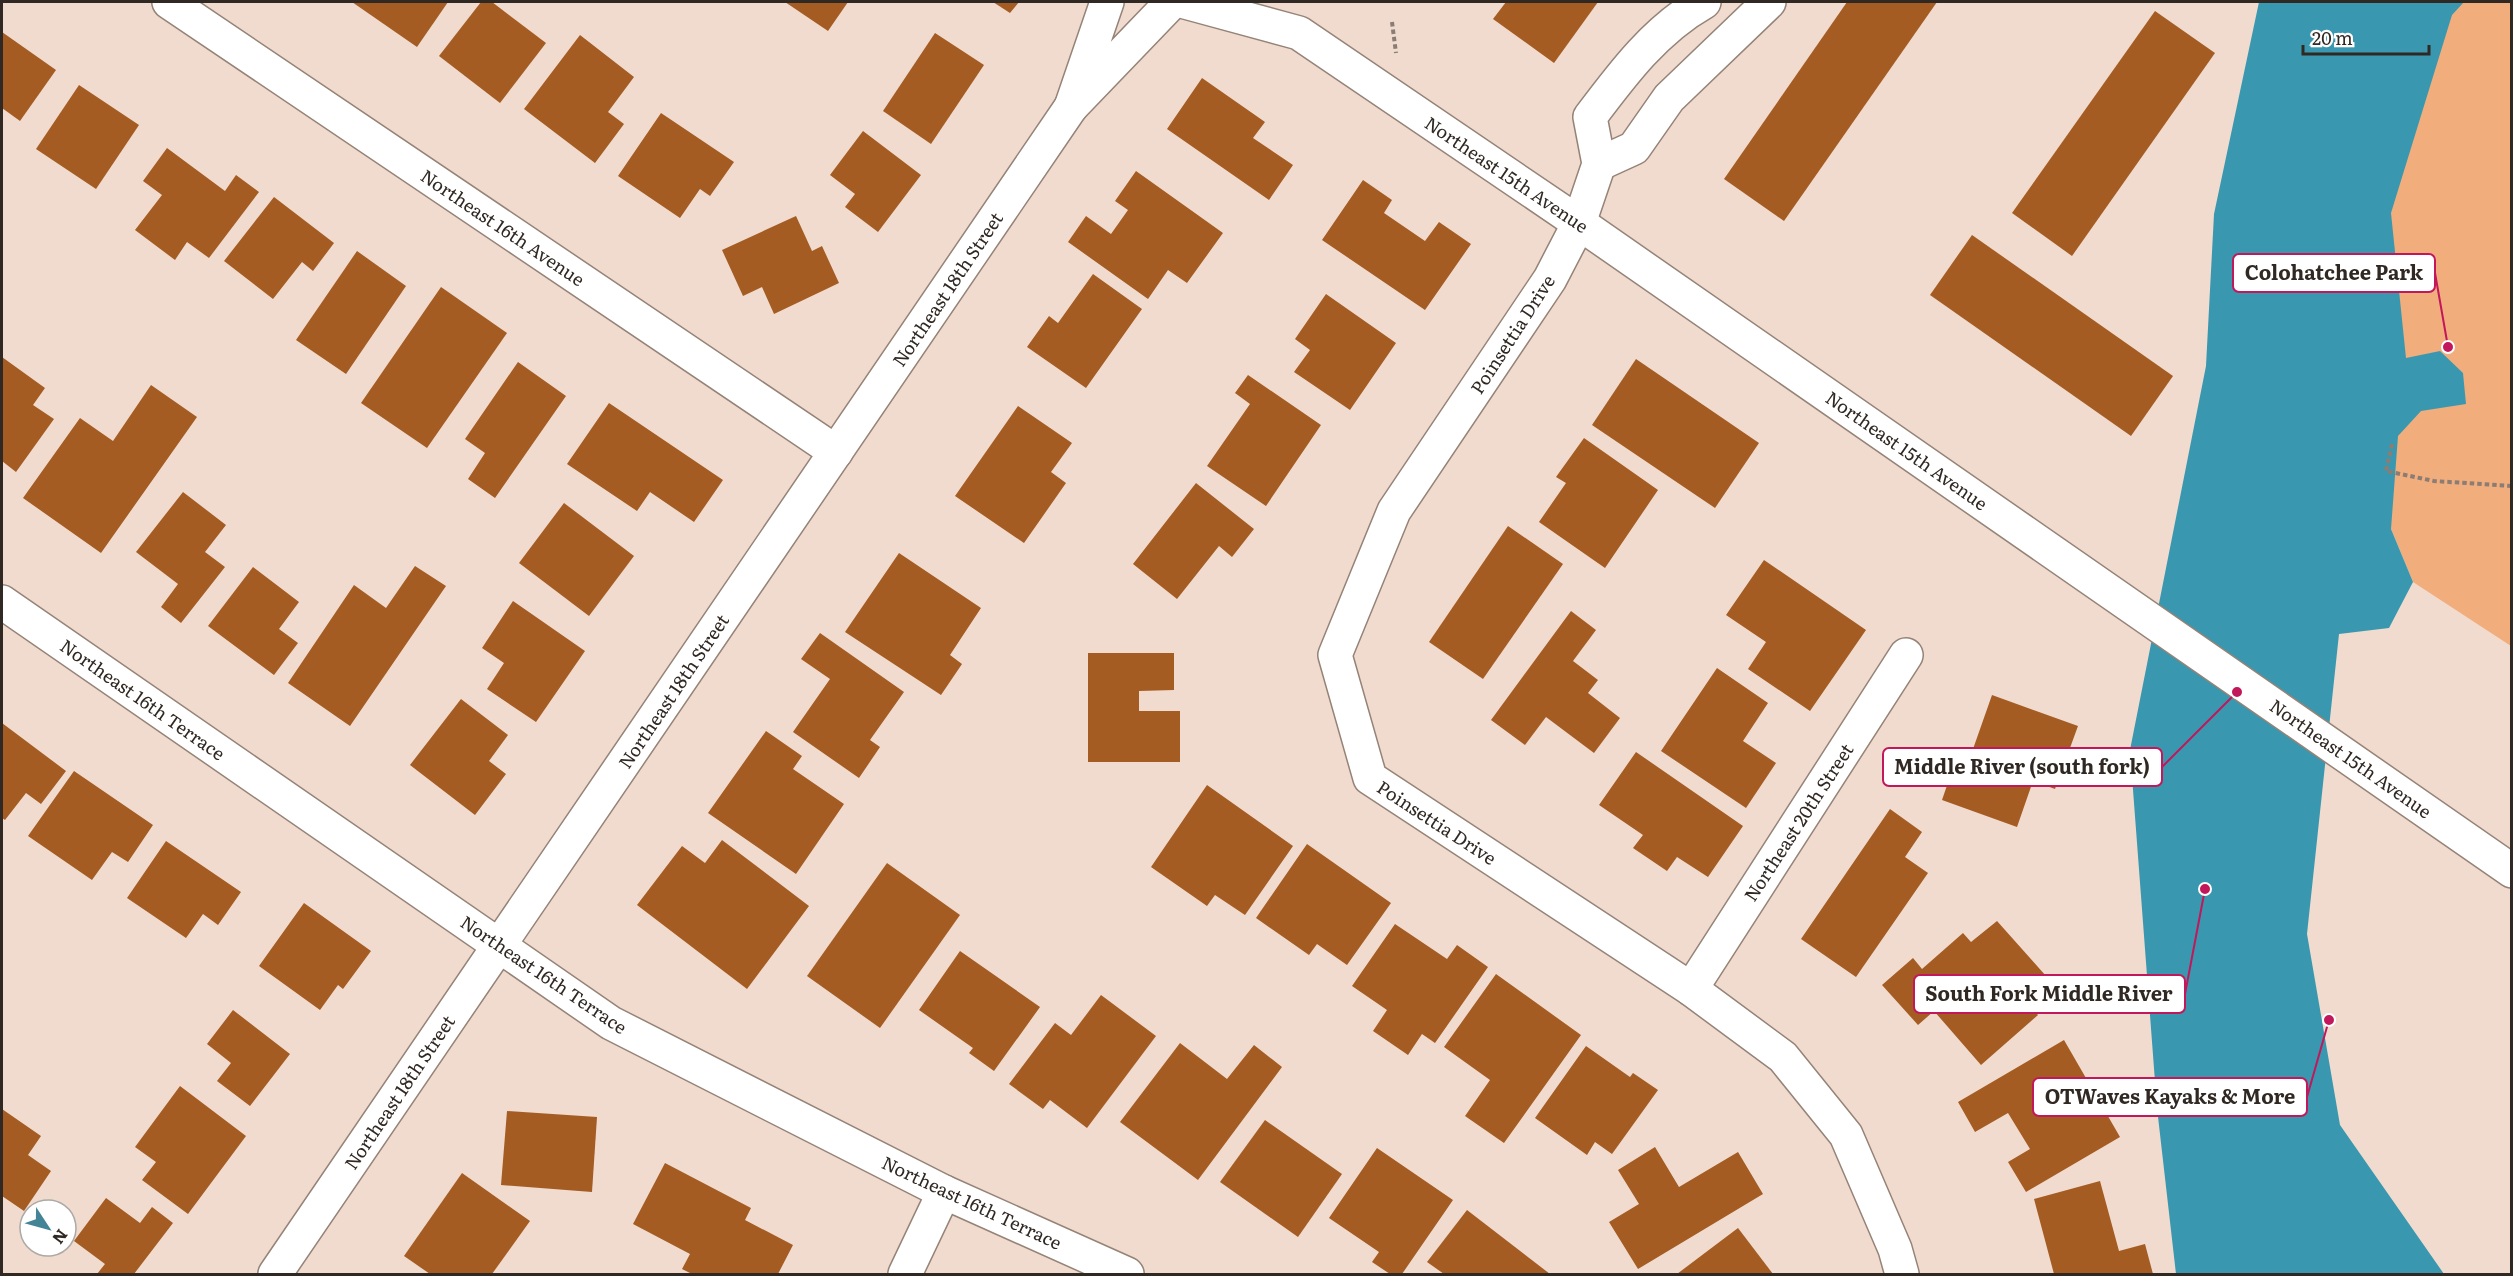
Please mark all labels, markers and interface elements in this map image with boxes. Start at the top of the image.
scale bar [2303,18,2429,56]
text: 20 m [2312,24,2353,51]
street label: Northeast 15th Avenue [1420,109,1594,239]
street label: Northeast 16th Avenue [416,162,590,292]
street label: Northeast 18th Street [885,206,1009,372]
callout: Colohatchee Park [2233,254,2435,292]
text: Colohatchee Park [2245,256,2424,286]
street label: Poinsettia Drive [1463,269,1561,399]
street label: Northeast 15th Avenue [1821,384,1993,516]
street label: Northeast 18th Street [611,608,735,774]
street label: Northeast 16th Terrace [55,632,231,766]
street label: Northeast 15th Avenue [2265,692,2437,824]
street label: Northeast 20th Street [1737,737,1860,906]
callout: Middle River (south fork) [1883,748,2162,786]
text: Middle River (south fork) [1894,750,2150,780]
street label: Poinsettia Drive [1372,773,1502,871]
street label: Northeast 16th Terrace [455,908,633,1040]
callout: South Fork Middle River [1914,975,2185,1013]
text: South Fork Middle River [1925,977,2173,1007]
street label: Northeast 18th Street [337,1009,461,1175]
callout: OTWaves Kayaks & More [2033,1078,2307,1116]
text: OTWaves Kayaks & More [2045,1080,2295,1110]
street label: Northeast 16th Terrace [878,1148,1066,1256]
north arrow [18,1198,78,1258]
text: N [47,1225,75,1250]

